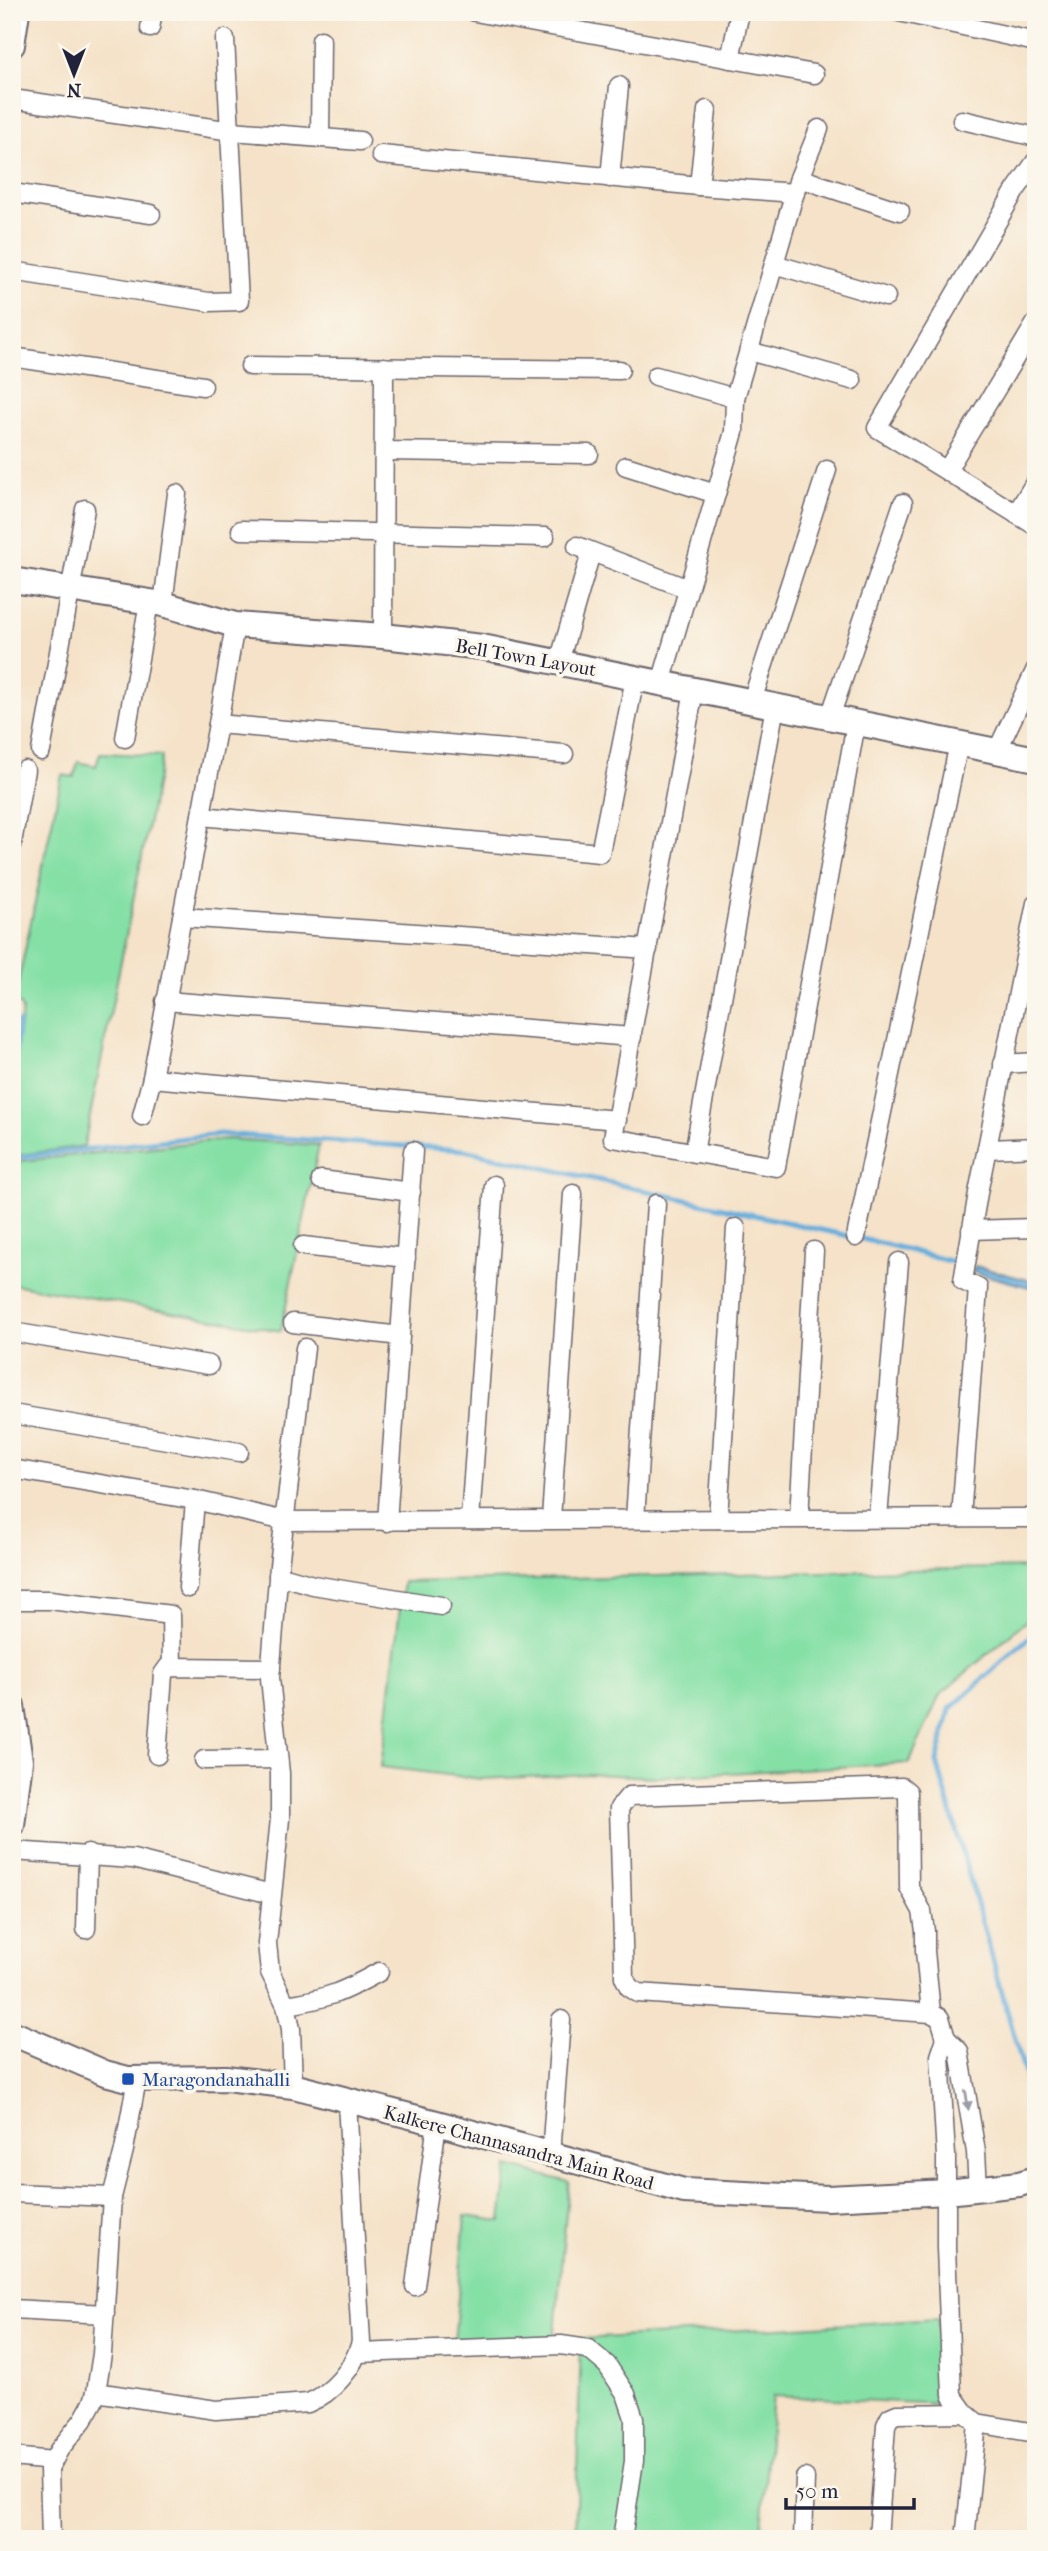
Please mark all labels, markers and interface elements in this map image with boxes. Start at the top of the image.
north arrow [38,38,108,108]
text: N [66,79,81,101]
street label: Bell Town Layout [454,635,598,681]
place label: Maragondanahalli [142,2069,291,2091]
marker: Maragondanahalli [120,2071,136,2087]
one-way arrow [962,2089,973,2111]
street label: Kalkere Channasandra Main Road [381,2101,657,2195]
scale bar [786,2467,913,2511]
text: 50 m [796,2479,839,2503]

